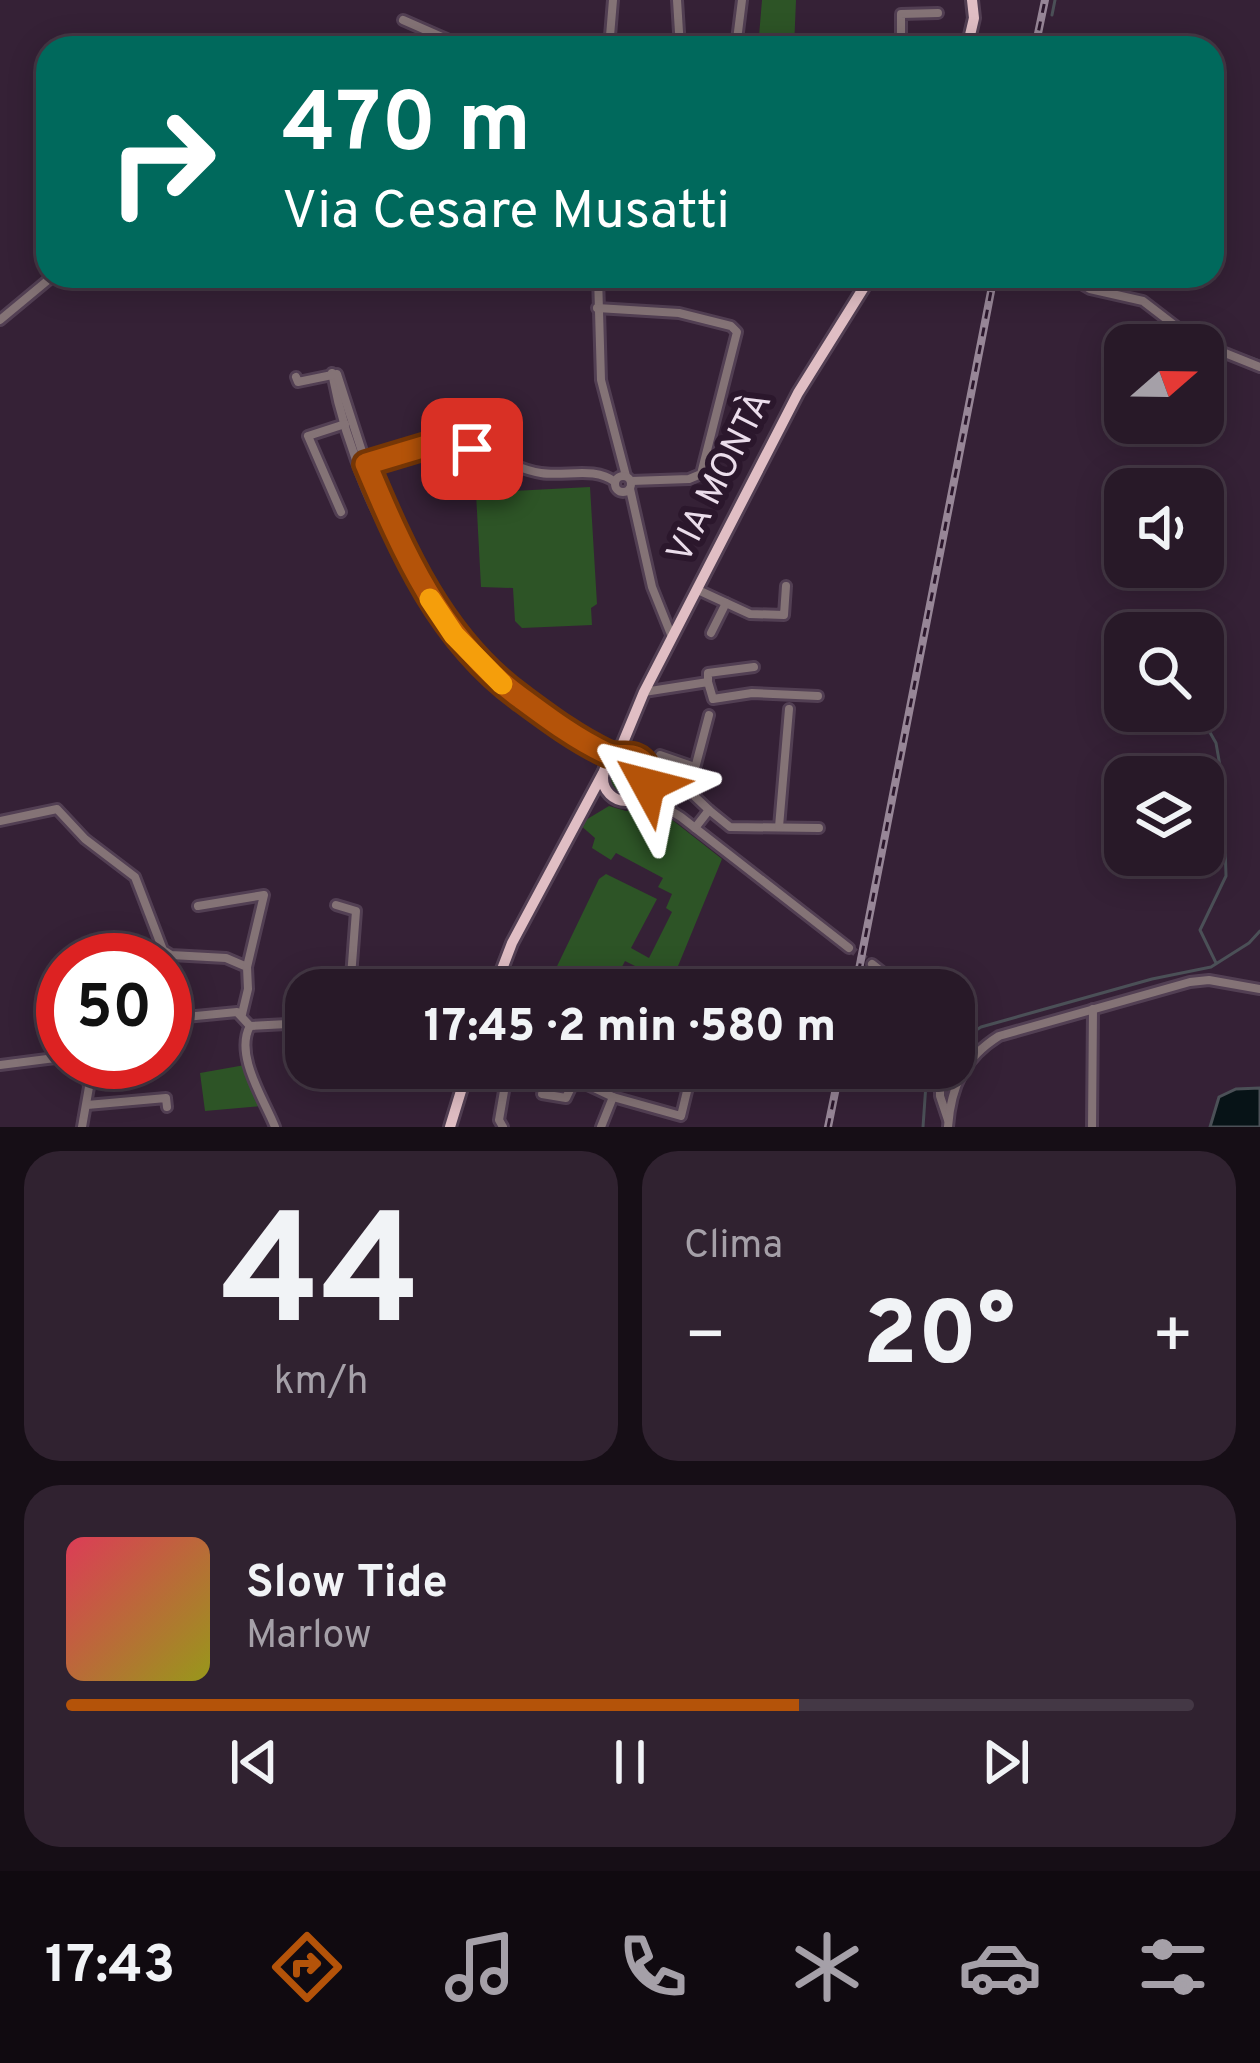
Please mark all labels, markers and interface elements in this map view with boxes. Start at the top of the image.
text: 470 m [282,75,531,181]
icon: right [84,84,240,240]
text: Via Cesare Musatti [282,179,730,248]
north arrow [1104,324,1224,444]
map controls [1104,324,1224,876]
street label: VIA MONTÀ [657,384,784,571]
pin [421,398,523,500]
icon: arrive [439,416,505,482]
button: sound [1104,468,1224,588]
button: search [1104,612,1224,732]
position arrow [585,722,711,848]
button: layers [1104,756,1224,876]
speed limit sign: 50 [36,933,192,1089]
text: 17:45 · 2 min · 580 m [424,1000,836,1057]
text: 44 [221,1182,421,1380]
text: Clima [684,1223,783,1272]
text: 20° [863,1283,1015,1396]
text: − [684,1298,727,1381]
text: + [1151,1298,1194,1381]
text: km/h [274,1359,368,1408]
text: Slow Tide [246,1556,448,1613]
text: Marlow [246,1613,372,1662]
icon: previous [221,1729,287,1795]
icon: pause [597,1729,663,1795]
icon: next [973,1729,1039,1795]
icon: directions [265,1925,349,2009]
icon: music [438,1925,522,2009]
icon: phone [611,1925,695,2009]
icon: climate [785,1925,869,2009]
icon: car [958,1925,1042,2009]
icon: filters [1131,1925,1215,2009]
text: 17:43 [45,1933,175,2002]

